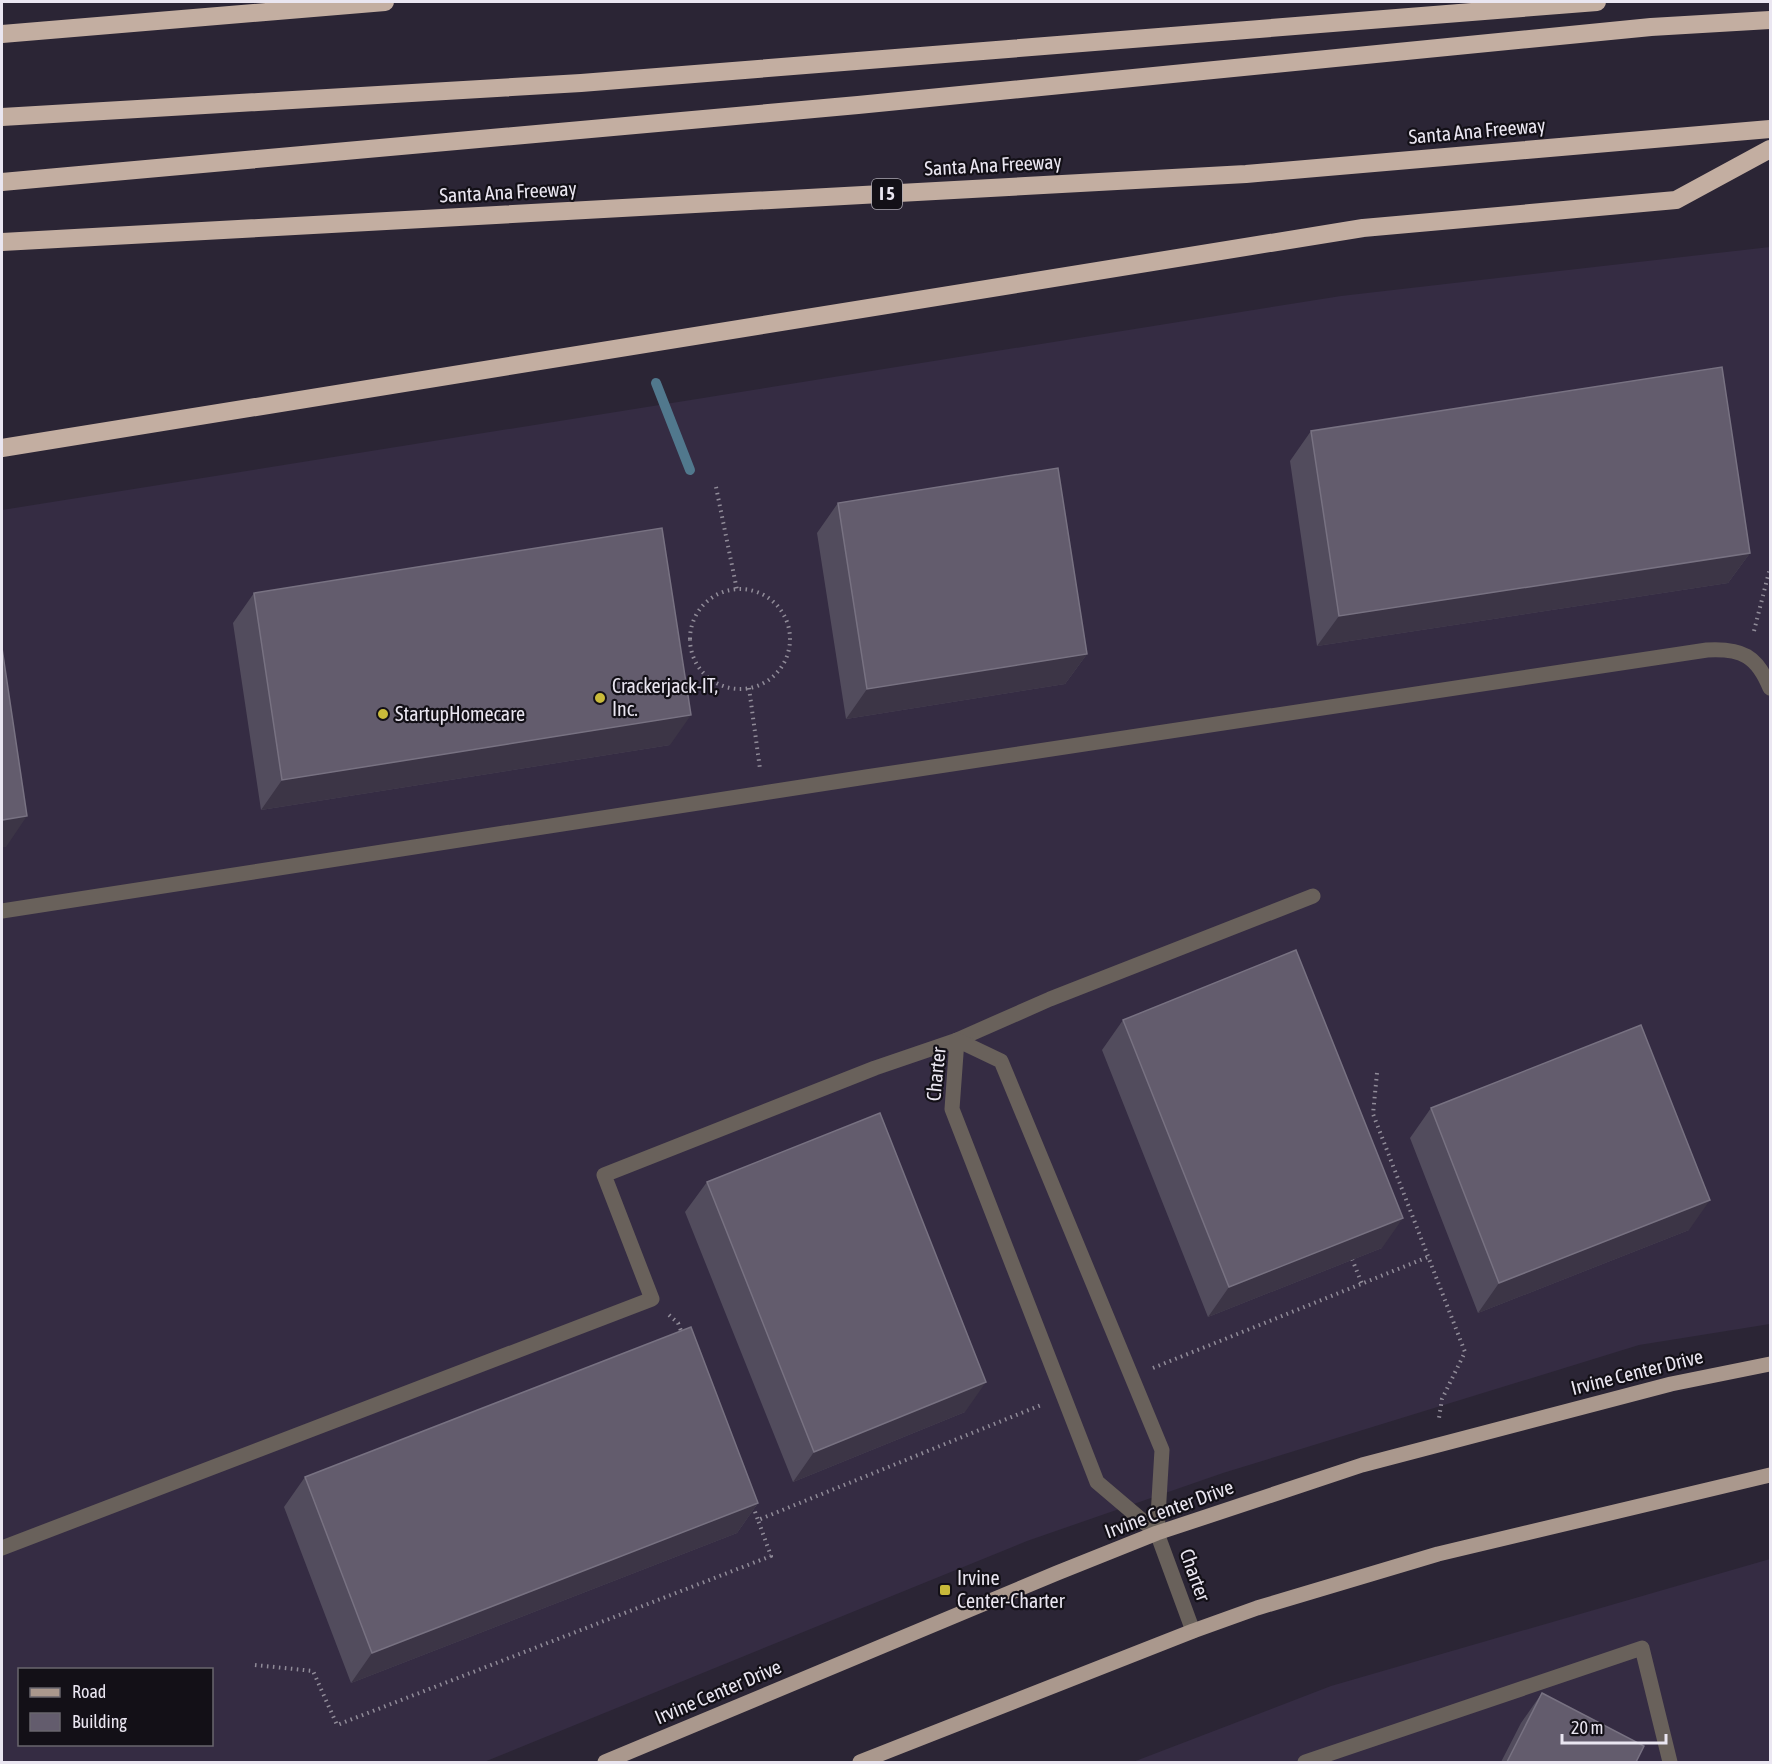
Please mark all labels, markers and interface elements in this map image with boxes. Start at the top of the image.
street label: Santa Ana Freeway [1407,113,1546,148]
street label: Santa Ana Freeway [924,149,1062,180]
street label: Santa Ana Freeway [439,176,577,207]
road number: I 5 [872,179,902,209]
place label: Crackerjack-IT, Inc. [612,674,718,720]
marker: Crackerjack-IT, Inc. [593,691,607,705]
place label: StartupHomecare [395,702,525,725]
marker: StartupHomecare [376,707,390,721]
street label: Charter [921,1045,950,1102]
street label: Irvine Center Drive [1568,1344,1705,1399]
street label: Irvine Center Drive [1101,1475,1236,1542]
street label: Charter [1175,1545,1216,1605]
place label: Irvine Center-Charter [957,1566,1066,1612]
marker: Irvine Center-Charter [938,1583,952,1597]
street label: Irvine Center Drive [651,1655,785,1729]
legend [18,1668,213,1746]
text: Road [72,1681,106,1702]
scale bar [1562,1707,1666,1745]
text: Building [72,1711,127,1732]
text: 20 m [1571,1717,1603,1738]

